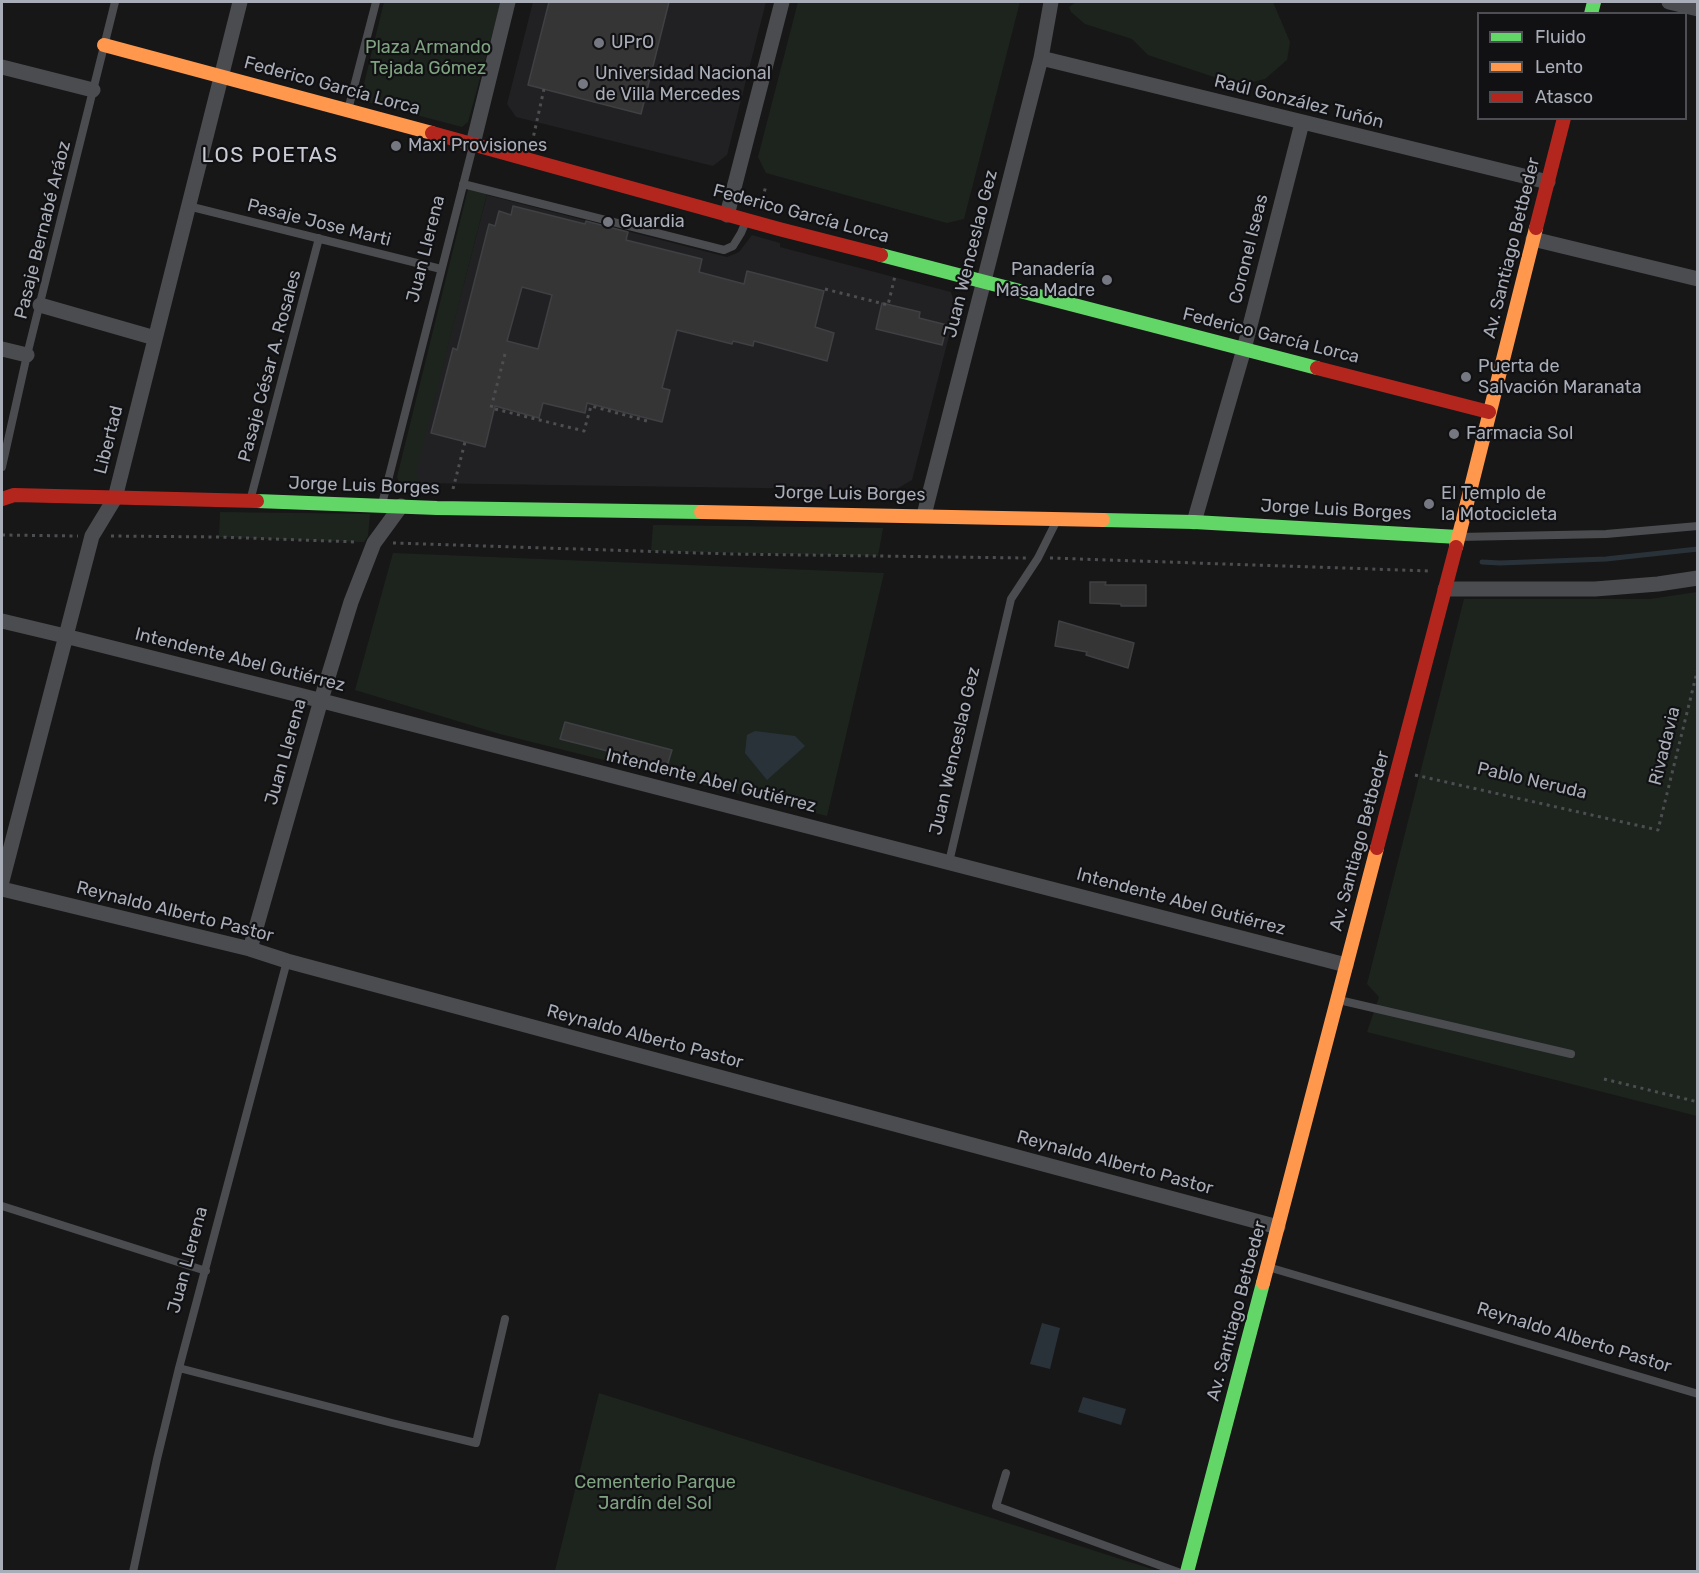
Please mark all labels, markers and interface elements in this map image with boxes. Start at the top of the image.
legend [1477,12,1687,120]
text: Fluido [1535,26,1586,48]
place label: UPrO [611,32,654,54]
marker: UPrO [592,36,606,50]
park label: Plaza Armando Tejada Gómez [365,37,491,80]
street label: Federico García Lorca [242,52,422,120]
text: Lento [1535,56,1583,78]
place label: Universidad Nacional de Villa Mercedes [595,63,771,106]
street label: Raúl González Tuñón [1212,70,1386,134]
marker: Universidad Nacional de Villa Mercedes [576,77,590,91]
text: Atasco [1535,86,1593,108]
place label: Maxi Provisiones [408,135,547,157]
street label: Pasaje Bernabé Aráoz [10,139,76,321]
marker: Maxi Provisiones [389,139,403,153]
district label: LOS POETAS [202,143,338,169]
street label: Av. Santiago Betbeder [1479,155,1545,341]
street label: Juan Wenceslao Gez [940,168,1002,340]
street label: Federico García Lorca [711,180,891,248]
street label: Coronel Iseas [1225,192,1273,306]
street label: Juan Llerena [402,193,450,305]
street label: Pasaje Jose Marti [245,195,393,251]
place label: Guardia [620,211,685,233]
marker: Guardia [601,215,615,229]
place label: Panadería Masa Madre [996,259,1095,302]
street label: Pasaje César A. Rosales [234,268,306,464]
marker: Panadería Masa Madre [1100,273,1114,287]
street label: Federico García Lorca [1180,304,1362,368]
place label: Puerta de Salvación Maranata [1478,356,1642,398]
marker: Puerta de Salvación Maranata [1459,370,1473,384]
street label: Libertad [90,404,128,476]
place label: Farmacia Sol [1466,423,1573,445]
marker: Farmacia Sol [1447,427,1461,441]
street label: Jorge Luis Borges [288,473,440,499]
street label: Jorge Luis Borges [774,482,926,506]
place label: El Templo de la Motocicleta [1441,483,1557,526]
street label: Jorge Luis Borges [1260,495,1412,525]
marker: El Templo de la Motocicleta [1422,497,1436,511]
street label: Intendente Abel Gutiérrez [133,623,347,697]
street label: Juan Wenceslao Gez [925,665,985,837]
street label: Juan Llerena [261,696,311,808]
street label: Rivadavia [1645,704,1685,788]
street label: Intendente Abel Gutiérrez [604,744,818,818]
street label: Av. Santiago Betbeder [1326,749,1394,933]
street label: Pablo Neruda [1475,758,1589,804]
street label: Intendente Abel Gutiérrez [1074,864,1288,940]
street label: Reynaldo Alberto Pastor [74,877,276,947]
street label: Reynaldo Alberto Pastor [544,1000,746,1074]
street label: Reynaldo Alberto Pastor [1014,1126,1216,1200]
street label: Juan Llerena [163,1204,213,1316]
street label: Av. Santiago Betbeder [1203,1219,1271,1403]
street label: Reynaldo Alberto Pastor [1474,1298,1674,1378]
park label: Cementerio Parque Jardín del Sol [574,1472,736,1514]

